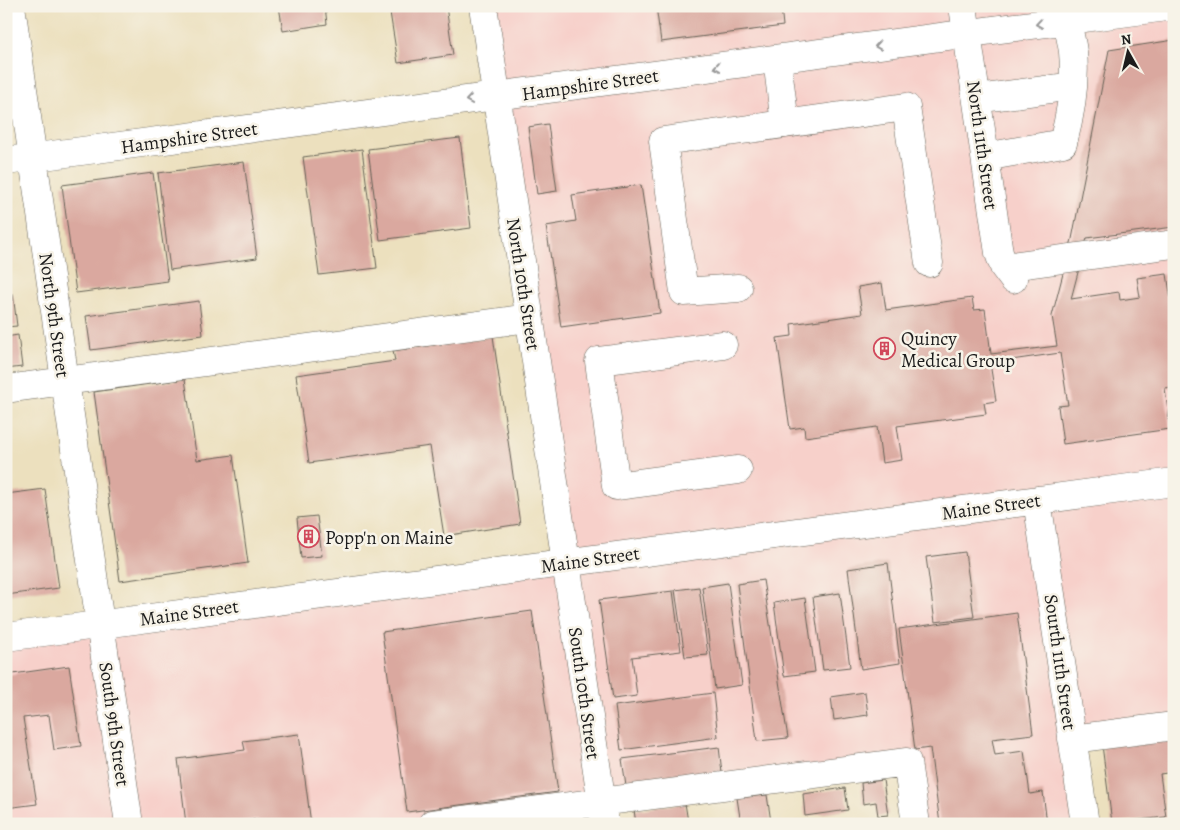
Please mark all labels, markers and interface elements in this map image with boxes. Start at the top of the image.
one-way arrow [1034,19,1043,29]
north arrow [1102,28,1152,78]
text: N [1120,30,1133,50]
one-way arrow [873,40,882,50]
one-way arrow [712,61,720,72]
street label: Hampshire Street [520,63,660,107]
street label: North 11th Street [960,79,1004,211]
one-way arrow [464,94,472,105]
street label: Hampshire Street [119,116,259,160]
street label: North 10th Street [500,216,546,352]
street label: North 9th Street [32,251,76,379]
place label: Quincy Medical Group [901,326,1015,374]
building icon: Quincy Medical Group [873,337,897,361]
street label: Maine Street [940,487,1042,527]
building icon: Popp'n on Maine [297,525,321,549]
place label: Popp'n on Maine [325,525,453,551]
street label: Maine Street [539,540,641,580]
street label: Maine Street [138,593,240,633]
street label: Sourth 11th Street [1038,593,1082,732]
street label: South 10th Street [562,625,606,761]
street label: South 9th Street [92,660,136,788]

